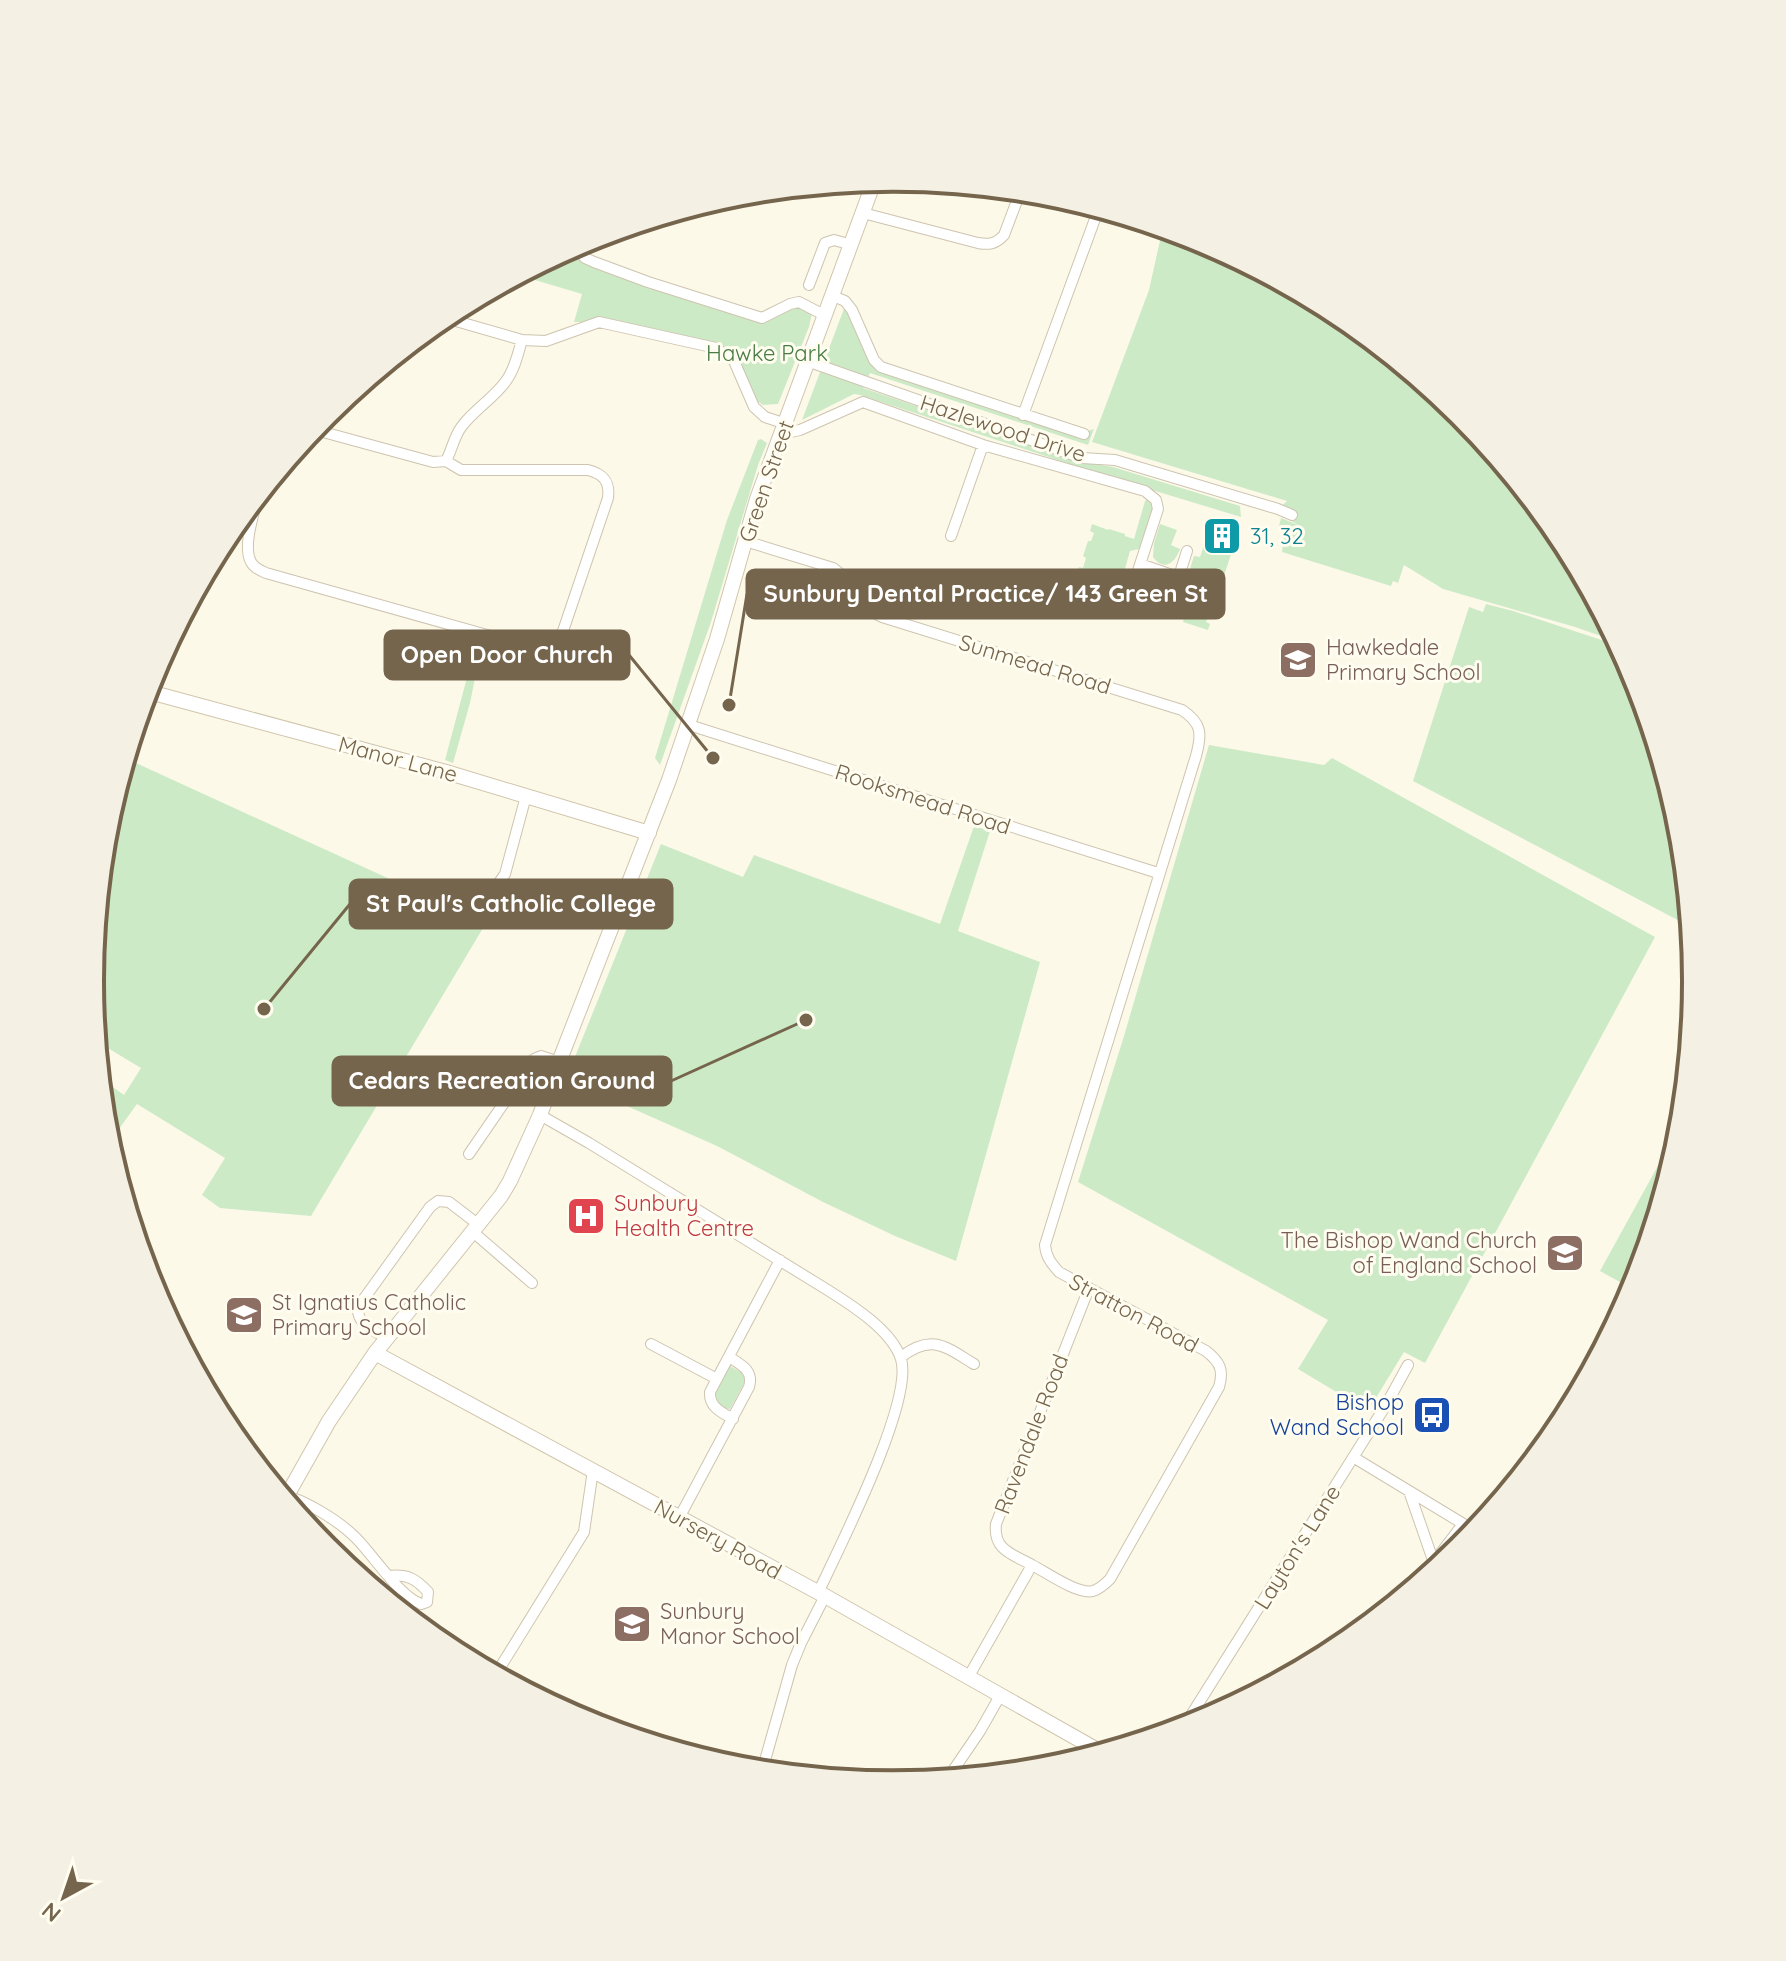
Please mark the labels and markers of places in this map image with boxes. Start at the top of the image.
building icon: 31, 32 [1201,515,1243,557]
place label: 31, 32 [1250,522,1304,550]
callout: Sunbury Dental Practice/ 143 Green St [747,570,1224,618]
callout: Open Door Church [385,631,629,679]
place label: Hawkedale Primary School [1326,633,1481,686]
school or university icon: Hawkedale Primary School [1277,639,1319,681]
callout: St Paul's Catholic College [350,880,672,928]
callout: Cedars Recreation Ground [333,1057,671,1105]
place label: Sunbury Health Centre [614,1189,754,1242]
hospital icon: Sunbury Health Centre [565,1195,607,1237]
place label: The Bishop Wand Church of England School [1281,1226,1537,1279]
school or university icon: The Bishop Wand Church of England School [1544,1232,1586,1274]
place label: St Ignatius Catholic Primary School [272,1288,466,1341]
school or university icon: St Ignatius Catholic Primary School [223,1294,265,1336]
place label: Bishop Wand School [1270,1388,1404,1441]
bus stop icon: Bishop Wand School [1411,1394,1453,1436]
place label: Sunbury Manor School [660,1597,800,1650]
school or university icon: Sunbury Manor School [611,1603,653,1645]

